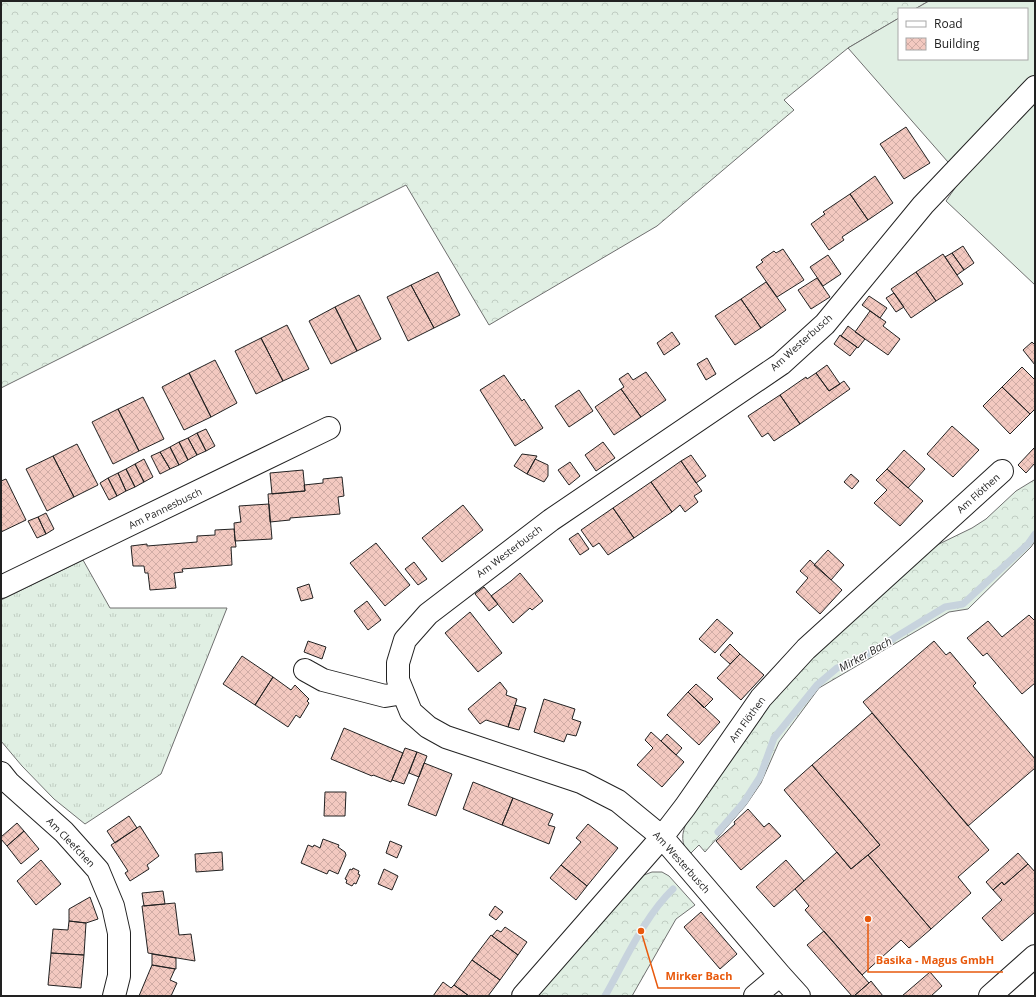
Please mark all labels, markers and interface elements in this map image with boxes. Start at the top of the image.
legend [898,8,1028,60]
text: Road [934,15,963,32]
text: Building [934,35,980,52]
street label: Am Westerbusch [767,310,835,374]
street label: Am Flöthen [954,470,1002,516]
street label: Am Pannesbusch [126,484,204,532]
street label: Am Westerbusch [473,522,545,580]
water label: Mirker Bach [836,633,894,675]
street label: Am Flöthen [726,693,768,745]
street label: Am Cleefchen [44,814,98,870]
street label: Am Westerbusch [650,828,714,896]
callout: Basika - Magus GmbH [868,949,1003,972]
text: Basika - Magus GmbH [876,952,994,967]
callout: Mirker Bach [658,965,740,988]
text: Mirker Bach [666,968,732,983]

